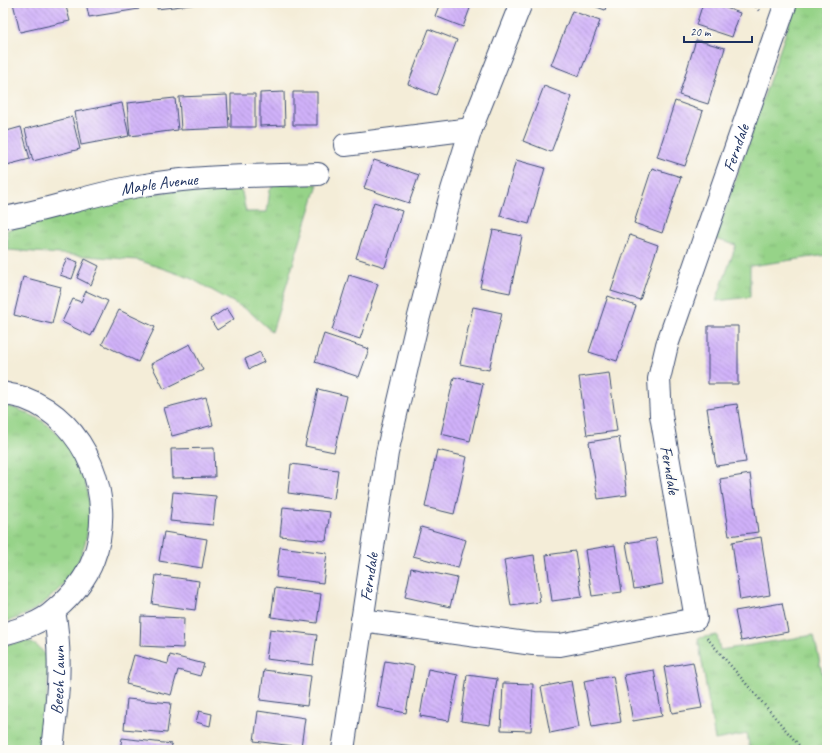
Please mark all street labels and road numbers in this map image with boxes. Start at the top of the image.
street label: Ferndale [718,120,754,174]
street label: Maple Avenue [119,168,200,200]
street label: Ferndale [655,444,685,497]
street label: Ferndale [355,550,383,603]
street label: Beech Lawn [45,644,69,715]

